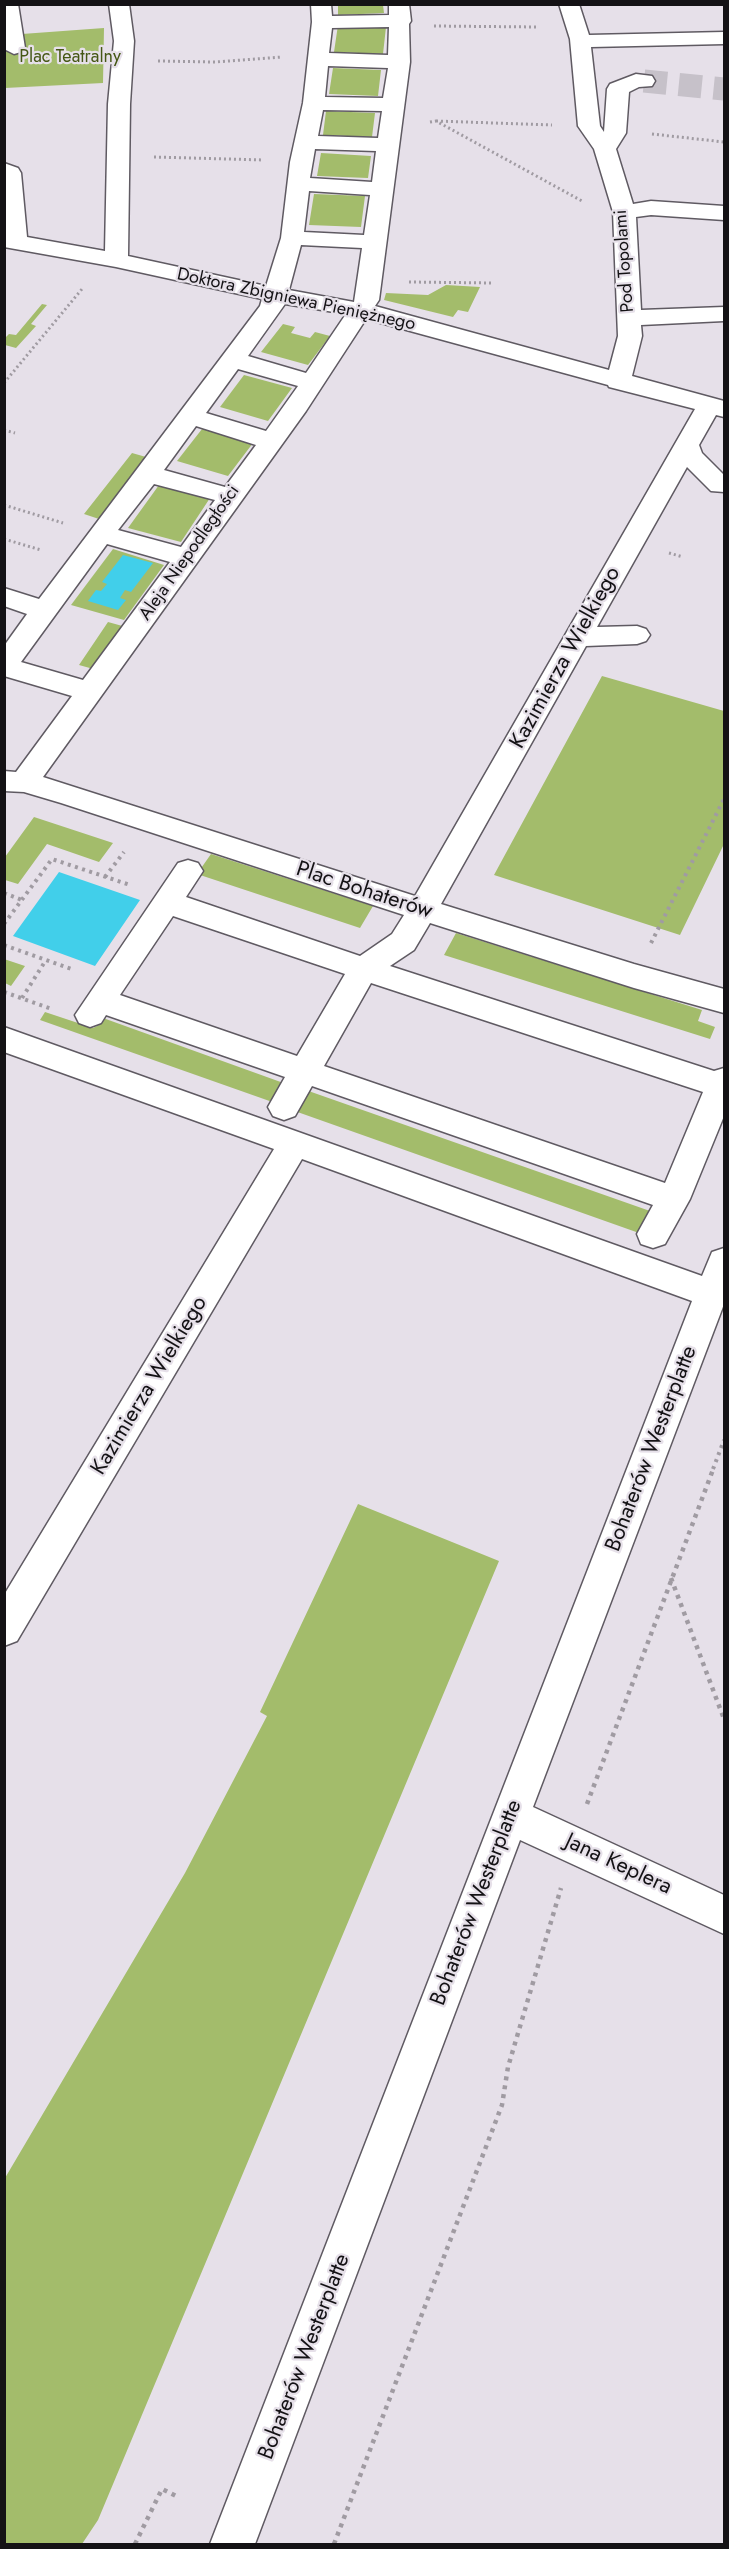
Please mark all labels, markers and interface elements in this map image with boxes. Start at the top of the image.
park label: Plac Teatralny [19,47,121,69]
street label: Pod Topolami [611,209,639,313]
street label: Doktora Zbigniewa Pieniężnego [175,264,417,336]
street label: Aleja Niepodległości [135,481,245,625]
street label: Kazimierza Wielkiego [505,563,627,753]
street label: Plac Bohaterów [293,857,435,925]
street label: Kazimierza Wielkiego [86,1292,214,1480]
street label: Bohaterów Westerplatte [601,1343,703,1555]
street label: Bohaterów Westerplatte [426,1797,528,2009]
street label: Jana Keplera [560,1829,676,1901]
street label: Bohaterów Westerplatte [254,2251,356,2463]

